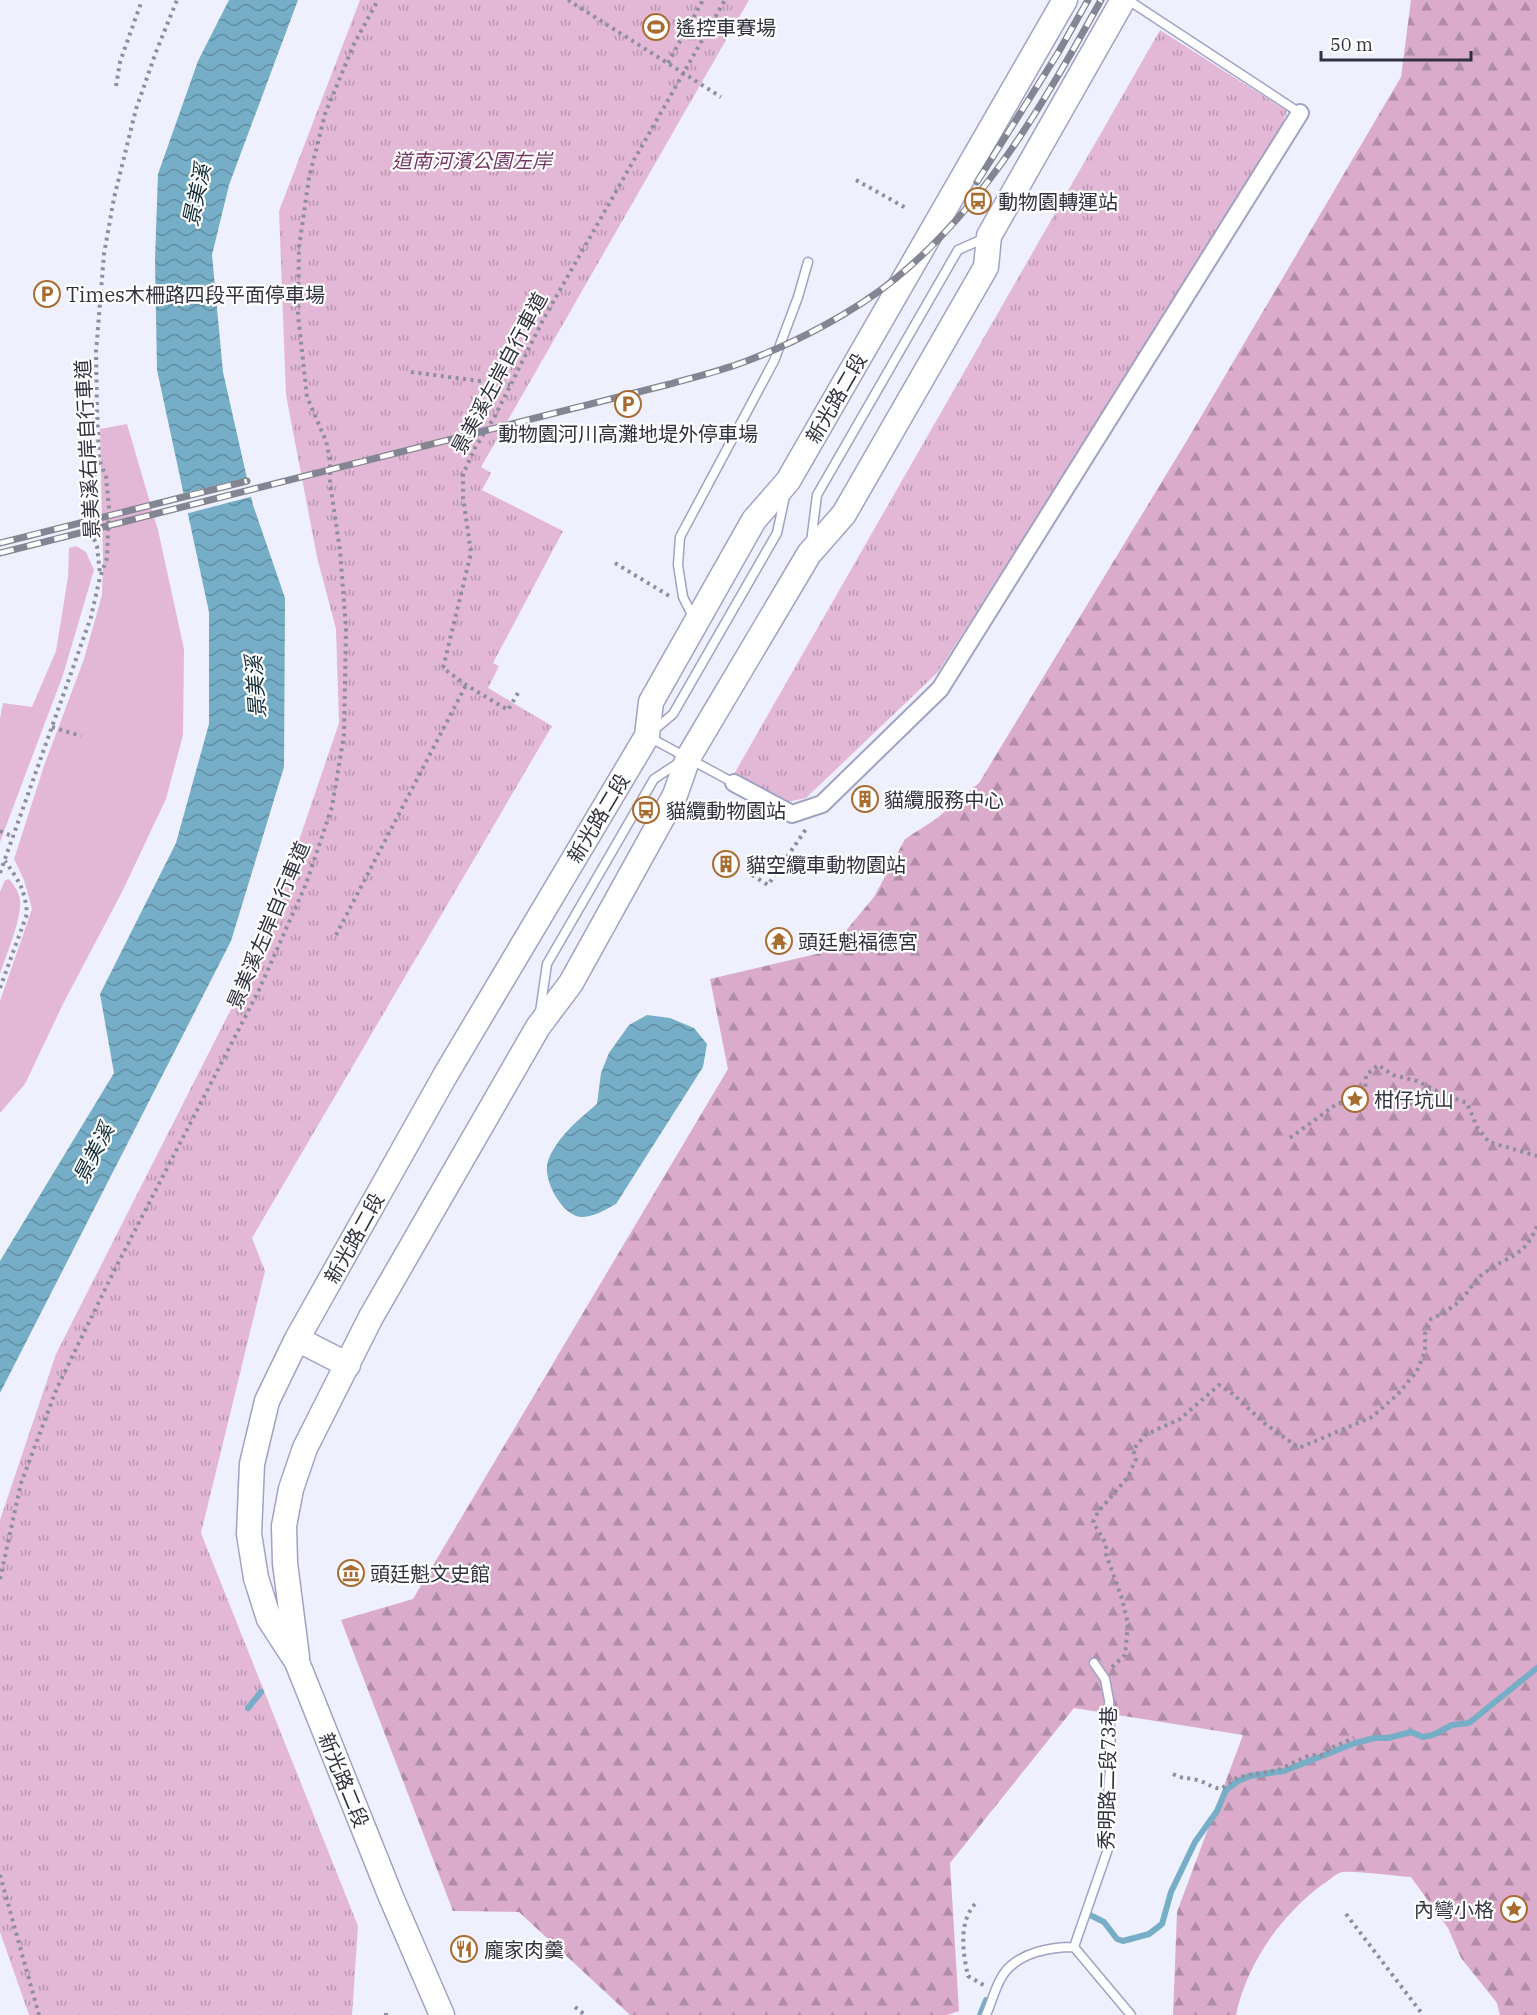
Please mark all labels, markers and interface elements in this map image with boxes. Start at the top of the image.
sports icon: 遙控車賽場 [641,12,671,42]
place label: 遙控車賽場 [676,14,776,41]
scale bar [1321,24,1471,62]
text: 50 m [1330,33,1373,56]
park label: 道南河濱公園左岸 [392,147,554,174]
water label: 景美溪 [176,158,217,229]
bus stop icon: 動物園轉運站 [963,186,993,216]
place label: 動物園轉運站 [998,188,1118,215]
parking icon: Times木柵路四段平面停車場 [32,279,62,309]
place label: Times木柵路四段平面停車場 [66,281,325,308]
street label: 景美溪左岸自行車道 [445,287,553,459]
street label: 新光路二段 [799,348,873,448]
street label: 景美溪右岸自行車道 [69,358,105,540]
parking icon: 動物園河川高灘地堤外停車場 [613,389,643,419]
place label: 動物園河川高灘地堤外停車場 [498,420,758,447]
water label: 景美溪 [239,652,271,719]
street label: 新光路二段 [561,768,635,868]
building icon: 貓纜服務中心 [850,784,880,814]
place label: 貓纜服務中心 [884,786,1004,813]
bus stop icon: 貓纜動物園站 [631,795,661,825]
place label: 貓纜動物園站 [666,797,786,824]
street label: 景美溪左岸自行車道 [220,837,316,1013]
building icon: 貓空纜車動物園站 [711,849,741,879]
place label: 貓空纜車動物園站 [746,851,906,878]
temple icon: 頭廷魁福德宮 [764,926,794,956]
place label: 頭廷魁福德宮 [798,928,918,955]
place icon: 柑仔坑山 [1340,1084,1370,1114]
place label: 柑仔坑山 [1374,1086,1454,1113]
water label: 景美溪 [66,1116,121,1187]
street label: 新光路二段 [318,1188,390,1288]
museum icon: 頭廷魁文史館 [336,1558,366,1588]
place label: 頭廷魁文史館 [370,1560,490,1587]
street label: 秀明路二段73巷 [1092,1706,1122,1850]
street label: 新光路二段 [313,1729,375,1831]
place icon: 內彎小格 [1499,1894,1529,1924]
place label: 內彎小格 [1414,1896,1494,1923]
restaurant icon: 龐家肉羹 [449,1934,479,1964]
place label: 龐家肉羹 [484,1936,564,1963]

